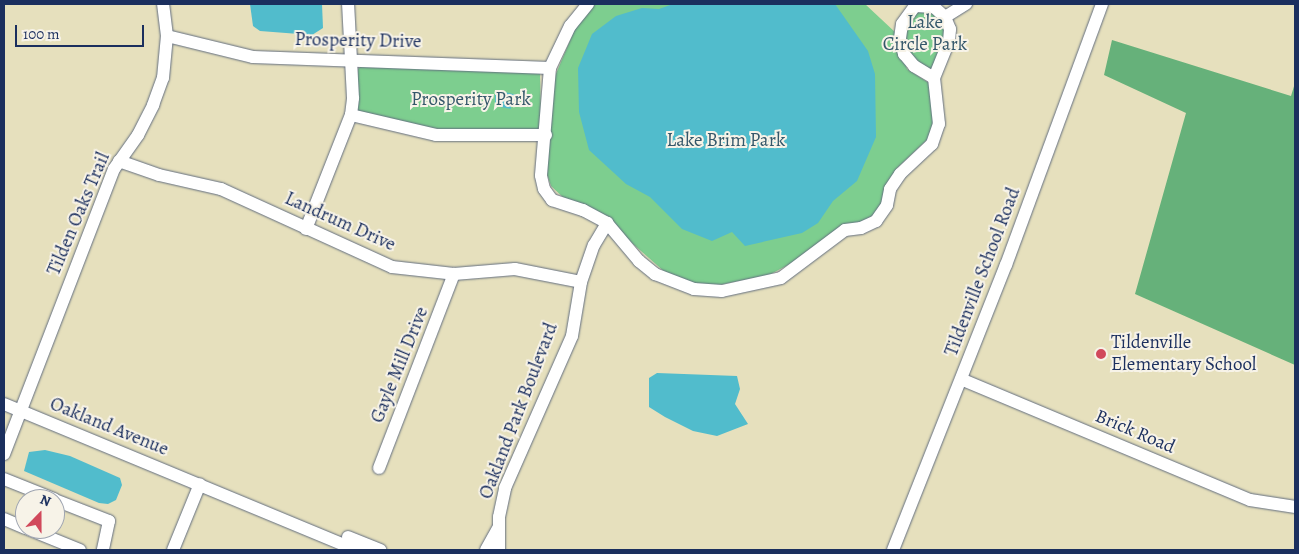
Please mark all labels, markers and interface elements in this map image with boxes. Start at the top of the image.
park label: Lake Circle Park [883,12,967,56]
scale bar [18,15,146,47]
text: 100 m [23,24,60,44]
street label: Prosperity Drive [294,28,422,54]
park label: Prosperity Park [411,89,531,111]
park label: Lake Brim Park [667,130,785,152]
street label: Tilden Oaks Trail [43,149,115,279]
street label: Tildenville School Road [940,185,1026,359]
street label: Landrum Drive [281,187,399,257]
street label: Gayle Mill Drive [366,304,434,426]
street label: Oakland Park Boulevard [475,320,563,502]
place label: Tildenville Elementary School [1111,332,1256,376]
marker: Tildenville Elementary School [1095,348,1107,360]
street label: Oakland Avenue [46,393,172,461]
street label: Brick Road [1092,405,1178,459]
north arrow [15,489,65,539]
text: N [37,490,54,511]

